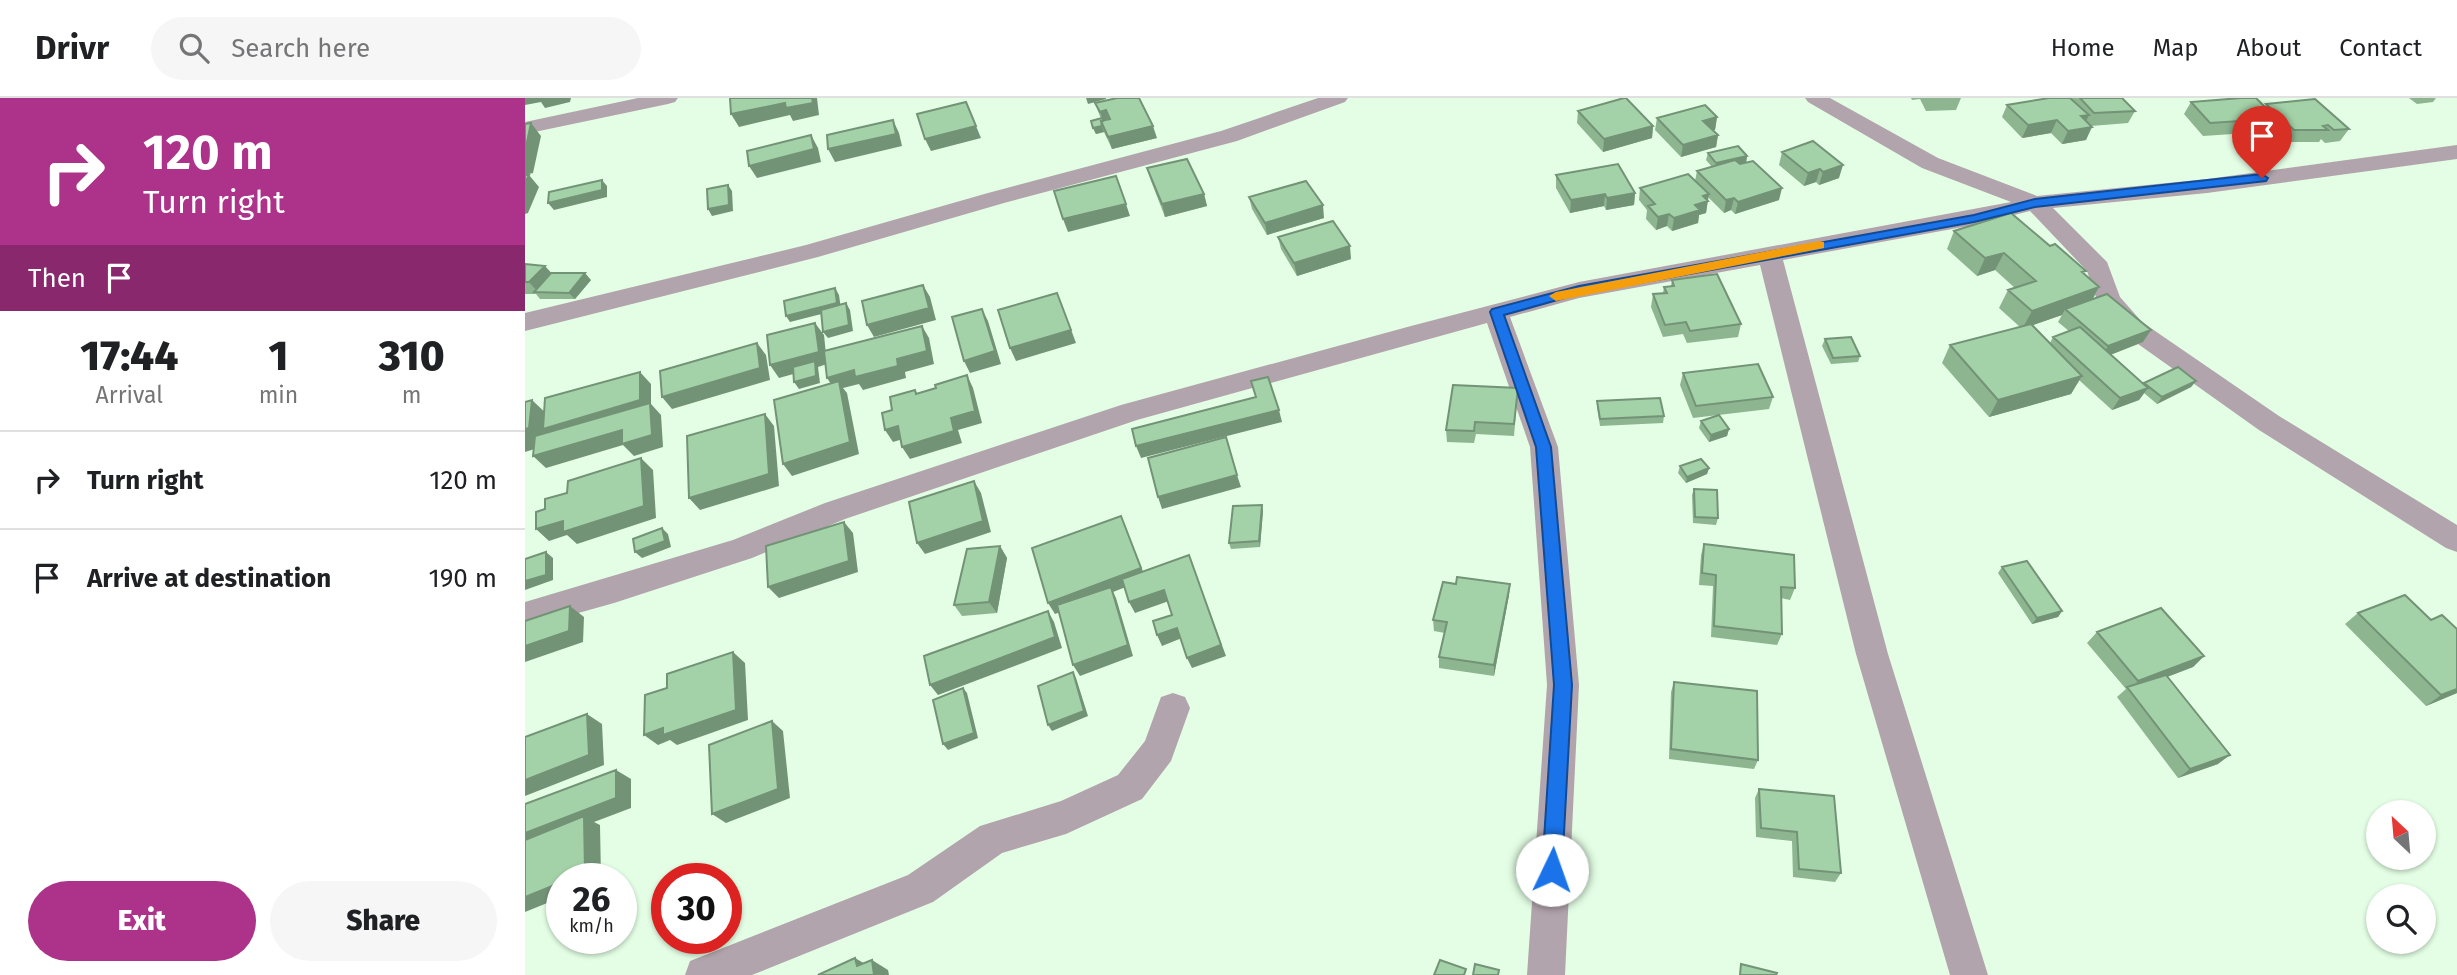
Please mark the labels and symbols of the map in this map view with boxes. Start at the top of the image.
pin [2232,106,2292,178]
north arrow [2366,800,2436,870]
position arrow [1515,833,1589,907]
speed limit sign: 30 [651,863,742,954]

